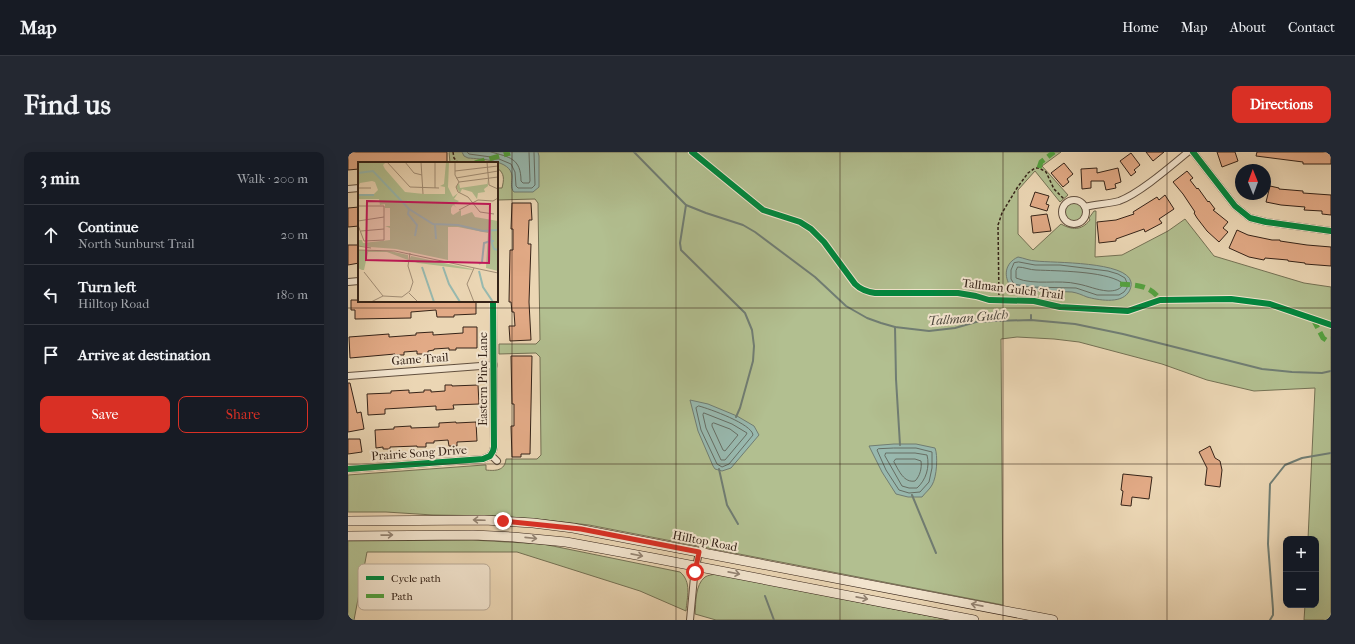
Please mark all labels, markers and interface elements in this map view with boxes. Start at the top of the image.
text: Map [20,17,56,39]
text: Home [1122,19,1159,36]
text: Map [1181,19,1208,36]
text: About [1230,19,1266,36]
text: Contact [1288,19,1335,36]
button: Directions [1232,86,1331,123]
text: Find us [24,88,111,121]
inset map [358,162,498,302]
north arrow [1235,164,1271,200]
text: 3 min [40,168,80,188]
text: Walk · 200 m [237,171,308,186]
text: Continue [78,218,138,236]
icon: ahead [40,224,62,246]
text: 20 m [281,227,308,242]
text: North Sunburst Trail [78,236,195,251]
street label: Tallman Gulch Trail [961,276,1065,302]
text: Turn left [78,278,136,296]
icon: left [40,284,62,306]
text: 180 m [276,287,308,302]
text: Hilltop Road [78,296,149,311]
water label: Tallman Gulch [927,307,1009,328]
street label: Eastern Pine Lane [476,332,490,426]
icon: arrive [40,344,62,366]
text: Arrive at destination [78,346,210,364]
street label: Game Trail [391,350,450,368]
button: Save [40,396,170,433]
button: Share [178,396,308,433]
street label: Prairie Song Drive [371,443,467,463]
route end [494,512,512,530]
one-way arrow [473,516,486,524]
street label: Hilltop Road [671,528,739,554]
one-way arrow [380,531,393,539]
one-way arrow [524,535,537,542]
map controls [1283,536,1319,608]
button: + [1283,536,1319,572]
one-way arrow [630,551,643,559]
route start [686,563,704,581]
legend [358,564,490,610]
one-way arrow [727,570,740,578]
text: Cycle path [391,572,442,585]
button: − [1283,572,1319,608]
text: Path [391,590,414,603]
one-way arrow [855,594,868,602]
one-way arrow [971,601,984,609]

